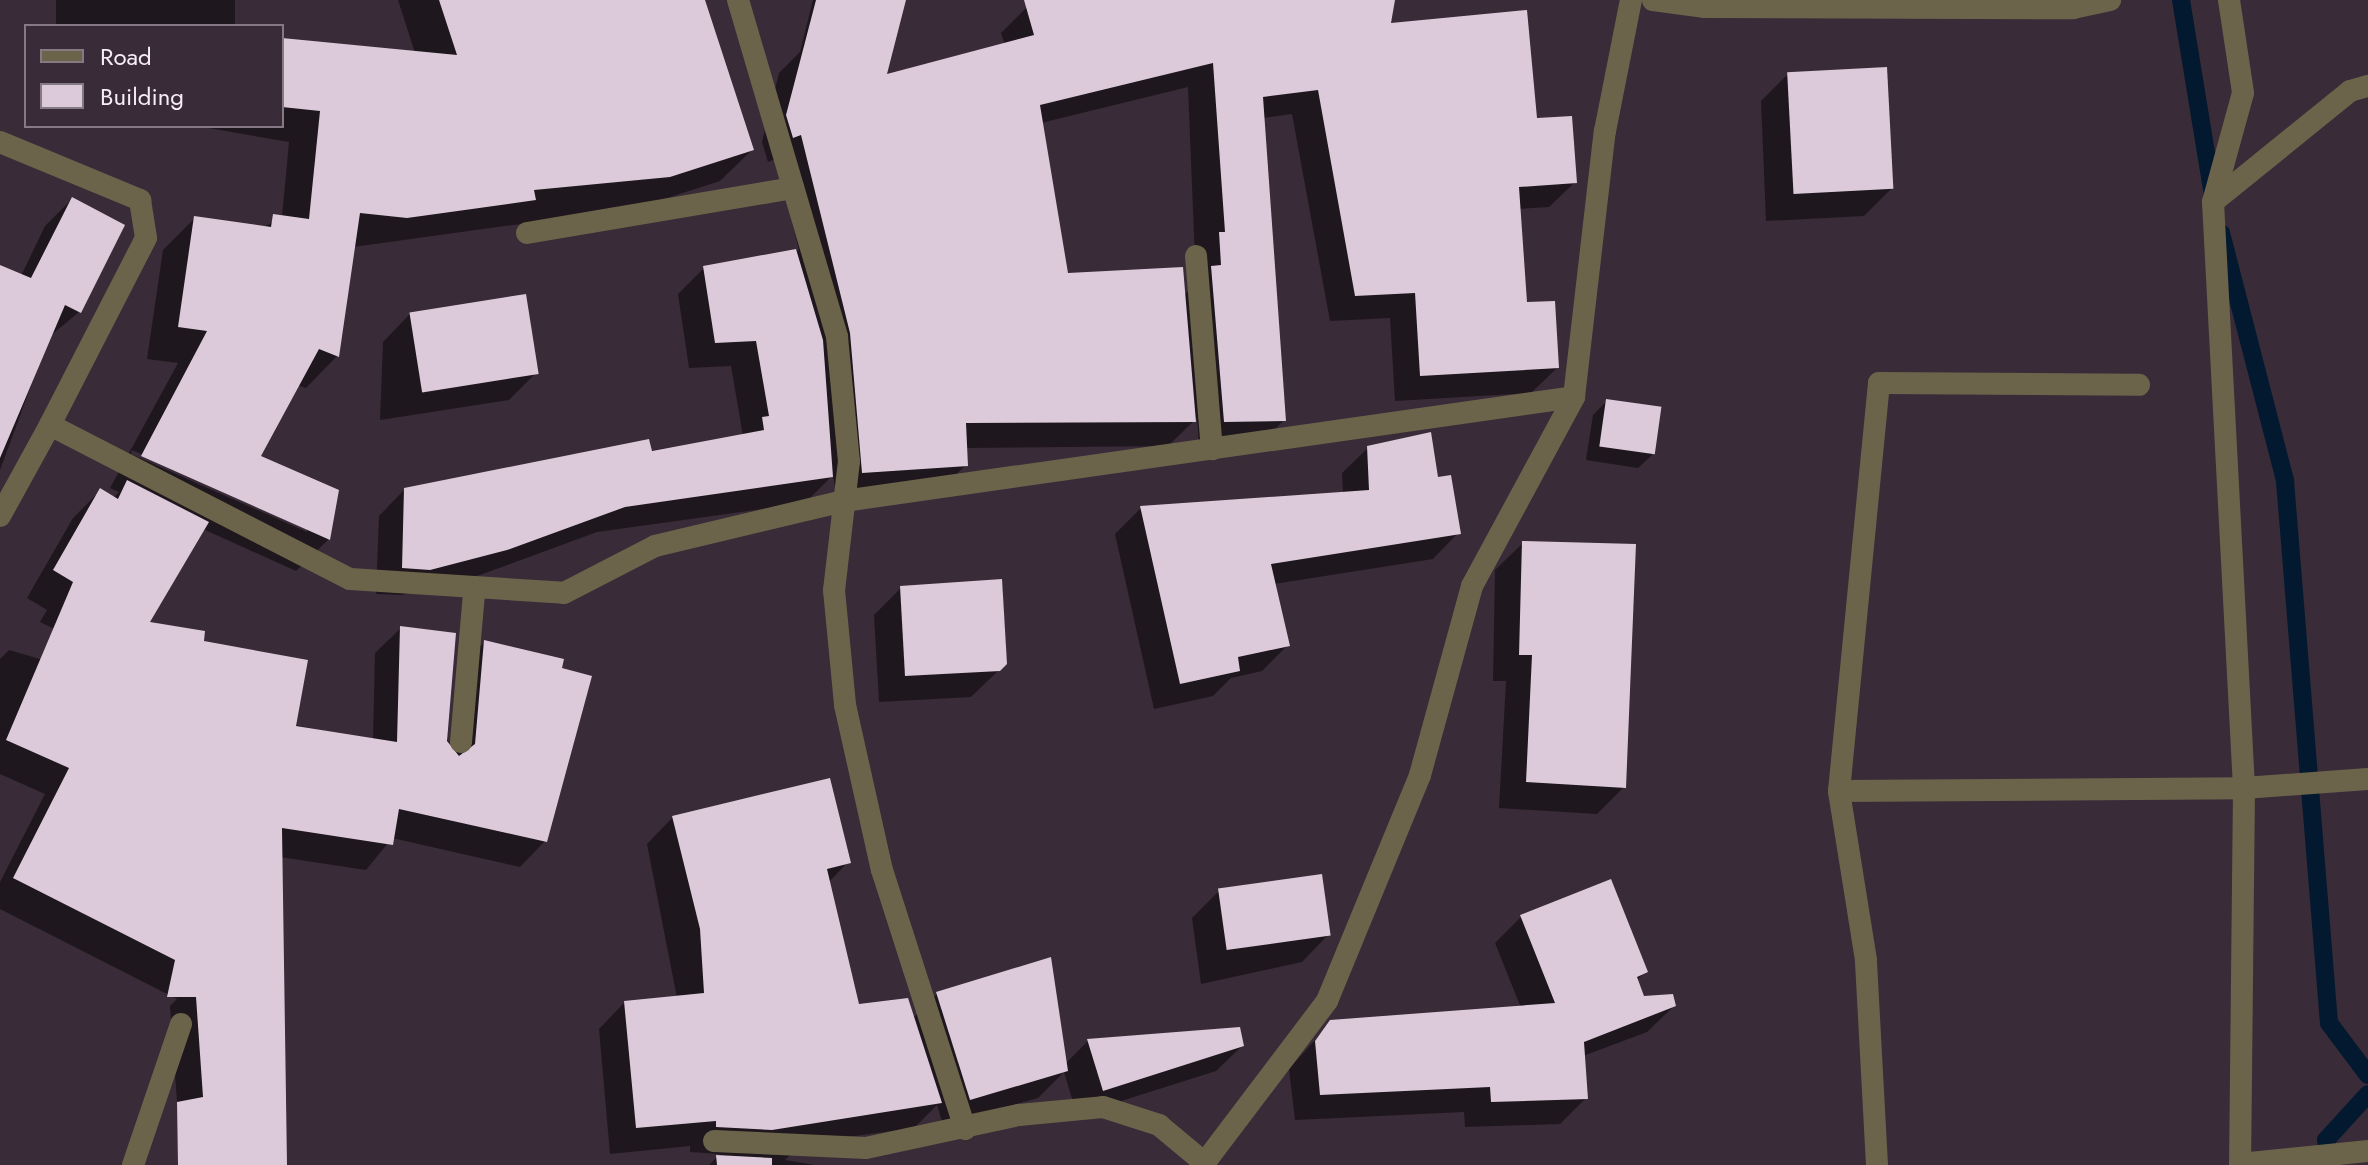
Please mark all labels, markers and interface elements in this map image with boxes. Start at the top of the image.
legend [24,24,284,128]
text: Road [100,39,152,74]
text: Building [100,79,184,114]

